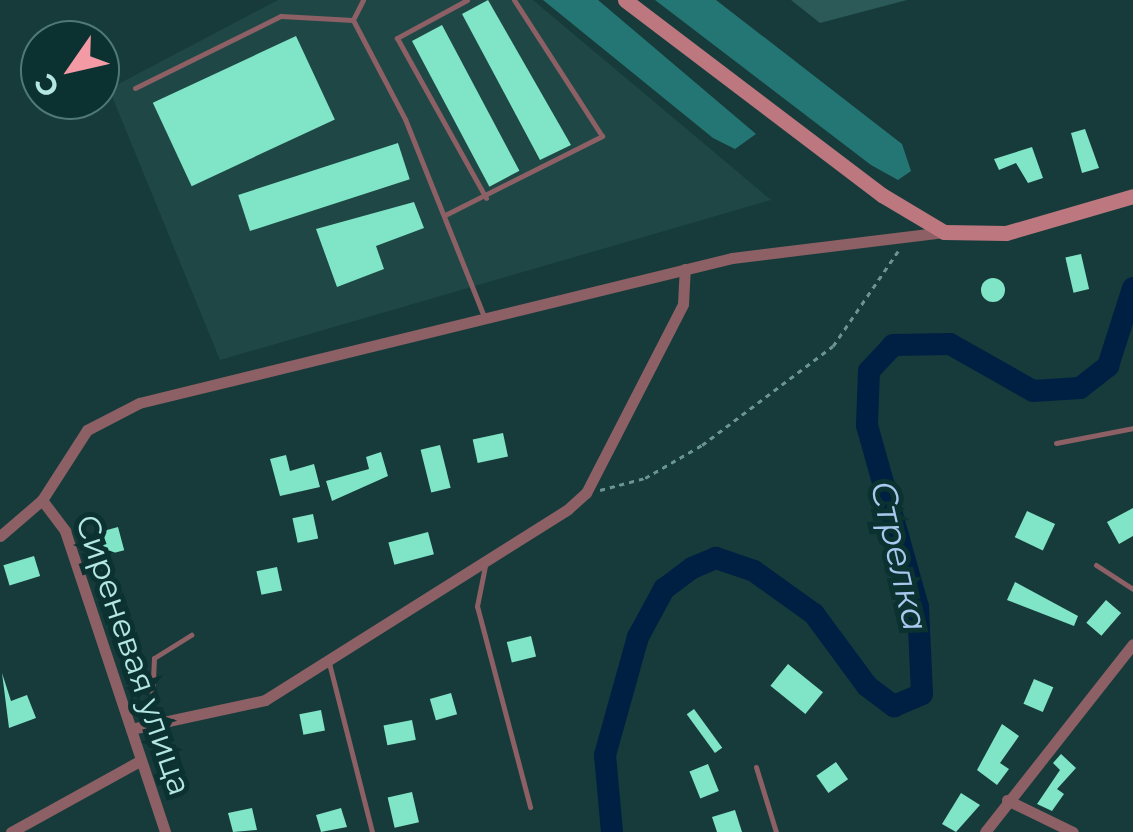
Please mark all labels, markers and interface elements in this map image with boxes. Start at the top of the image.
north arrow [20,20,120,120]
text: С [27,68,67,104]
water label: Стрелка [861,477,937,635]
street label: Сиреневая улица [67,510,199,800]

